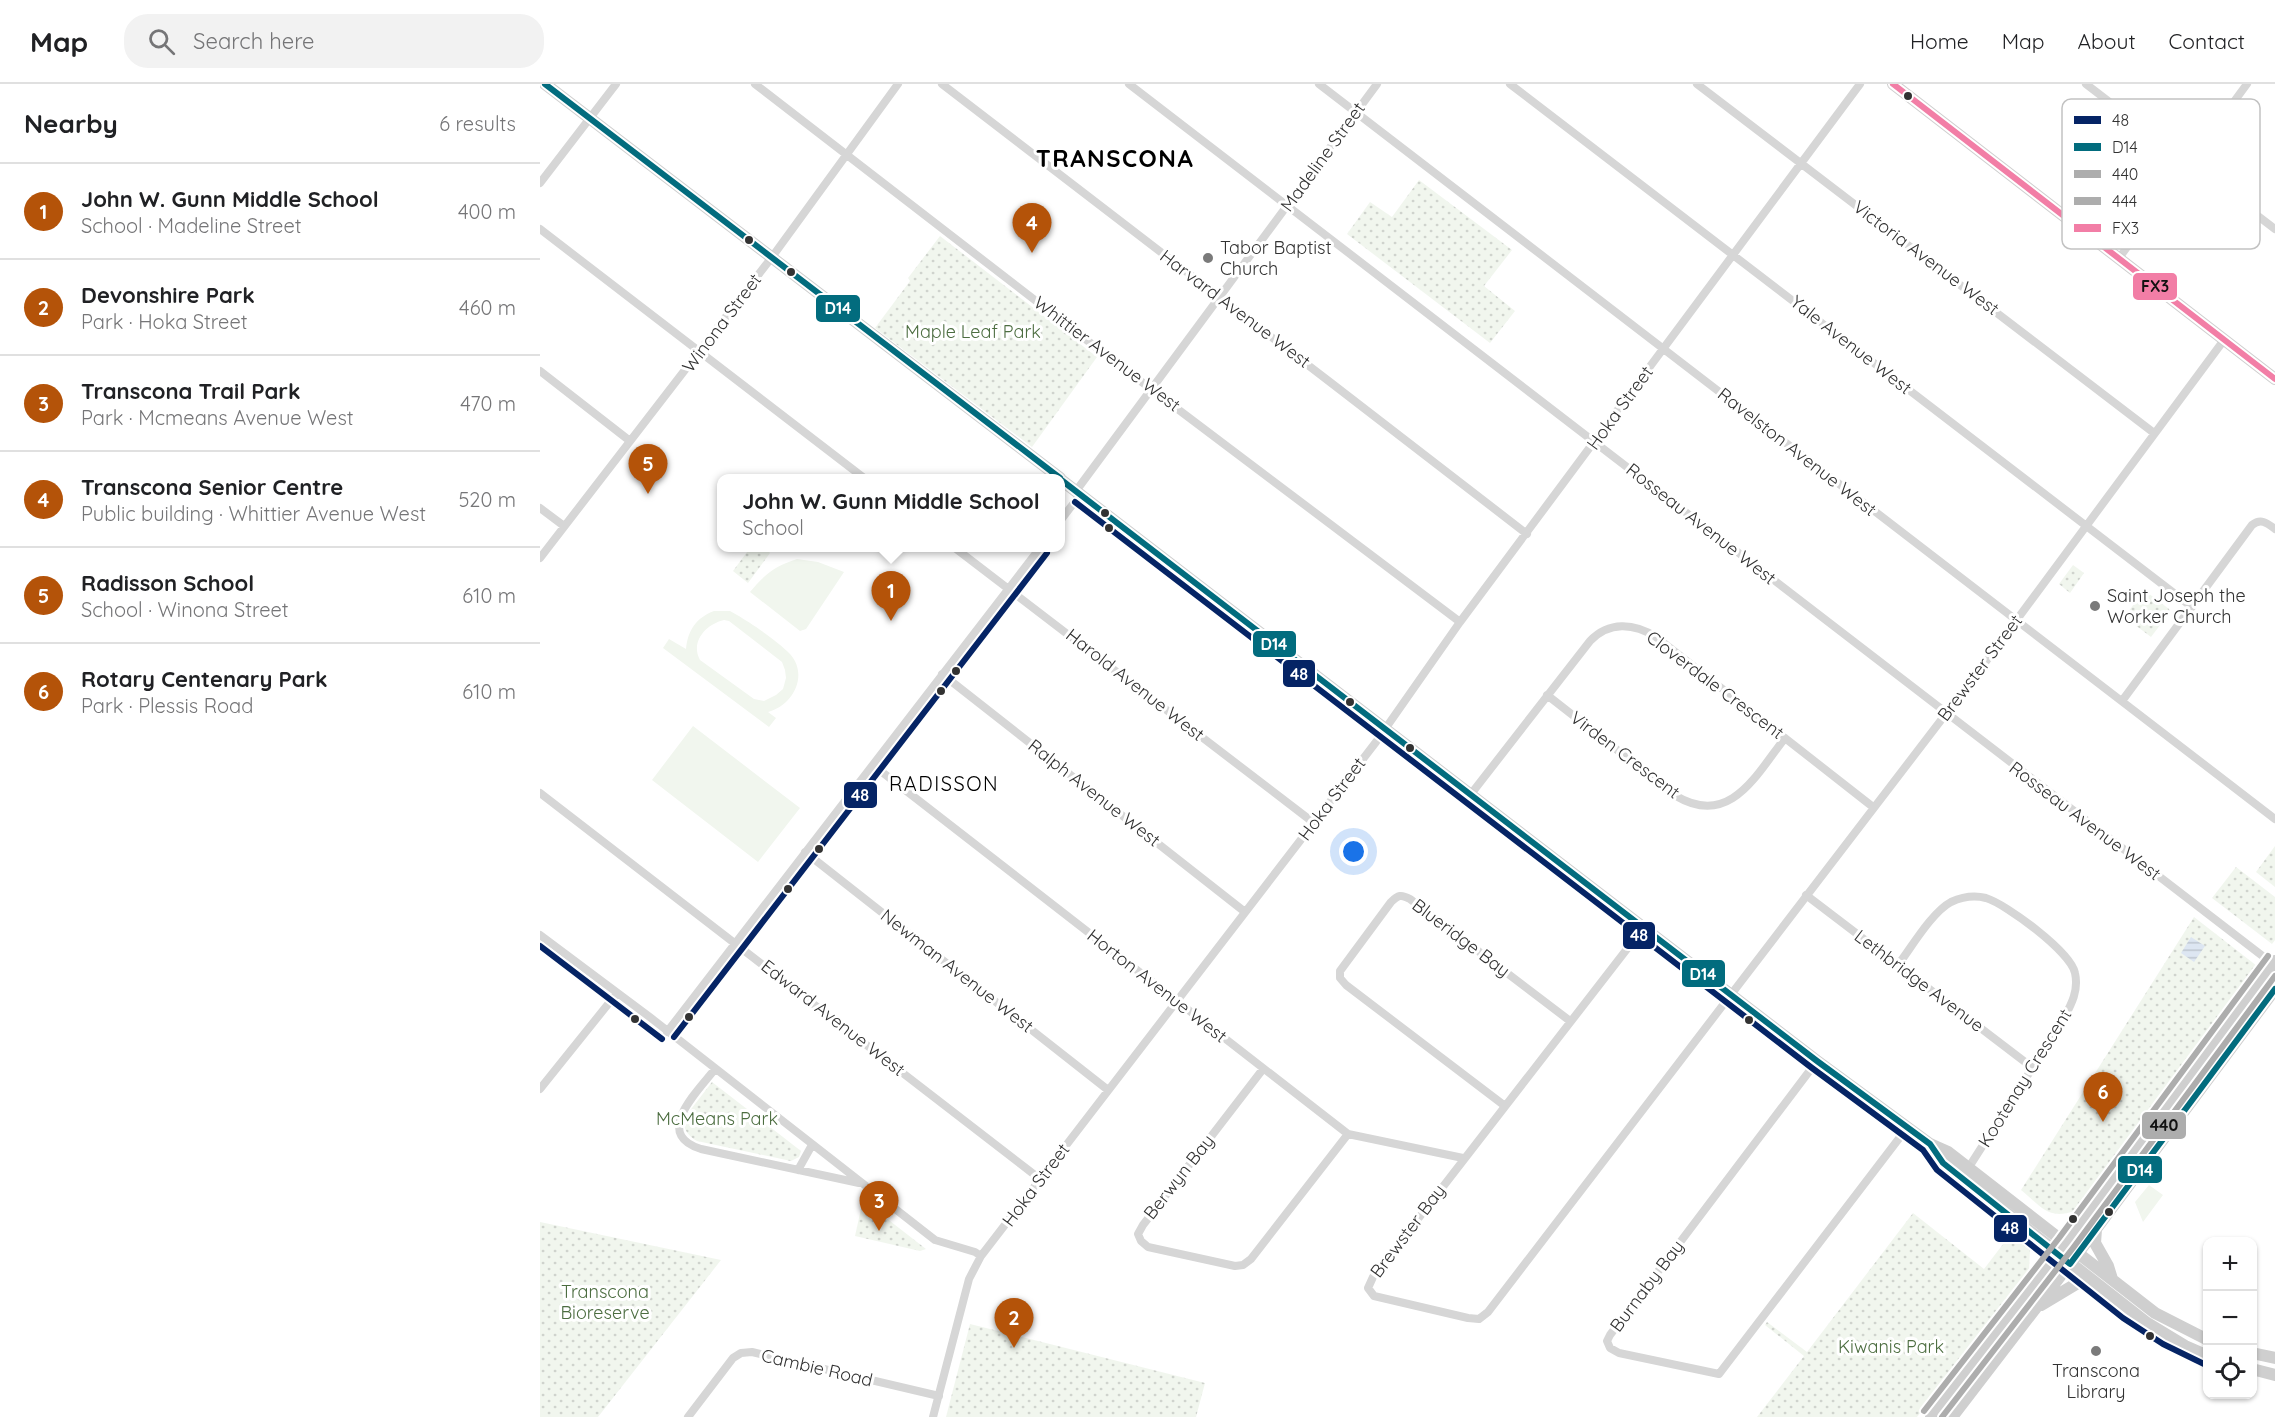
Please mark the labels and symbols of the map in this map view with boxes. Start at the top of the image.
unlabelled marker [1902,90,1914,102]
street label: Madeline Street [1275,98,1370,216]
legend [2062,99,2260,249]
text: 48 [2112,110,2129,130]
text: D14 [2112,137,2138,157]
district label: TRANSCONA [1036,143,1194,173]
text: 440 [2112,164,2138,184]
text: 444 [2112,191,2137,211]
street label: Victoria Avenue West [1849,195,2004,320]
pin: 4 [1012,204,1052,253]
text: FX3 [2112,218,2139,238]
unlabelled marker [743,234,755,246]
place label: Tabor Baptist Church [1220,236,1332,280]
street label: Harvard Avenue West [1155,244,1315,373]
marker: Tabor Baptist Church [1201,251,1215,265]
unlabelled marker [785,266,797,278]
street label: Winona Street [677,269,766,377]
line badge: FX3 [2132,272,2178,301]
text: FX3 [2141,276,2169,296]
street label: Yale Avenue West [1786,290,1917,399]
street label: Whittier Avenue West [1029,291,1185,416]
line badge: D14 [815,294,861,323]
text: D14 [824,298,852,318]
park label: Maple Leaf Park [905,320,1041,343]
street label: Hoka Street [1581,361,1658,454]
street label: Ravelston Avenue West [1713,382,1881,521]
pin: 5 [628,444,668,494]
street label: Rosseau Avenue West [1622,458,1781,589]
unlabelled marker [1099,507,1111,519]
unlabelled marker [1103,522,1115,534]
pin: 1 [872,572,910,621]
place label: Saint Joseph the Worker Church [2107,584,2246,628]
marker: Saint Joseph the Worker Church [2088,599,2102,613]
street label: Brewster Street [1932,610,2027,726]
street label: Harold Avenue West [1061,623,1209,746]
street label: Cloverdale Crescent [1642,625,1789,744]
line badge: D14 [1252,630,1297,658]
text: D14 [1260,634,1288,654]
line badge: 48 [1282,659,1316,688]
text: 48 [1290,664,1308,684]
unlabelled marker [950,665,962,677]
unlabelled marker [935,685,947,697]
unlabelled marker [1344,696,1356,708]
street label: Virden Crescent [1566,706,1685,803]
street label: Ralph Avenue West [1024,734,1165,851]
unlabelled marker [1404,742,1416,754]
street label: Hoka Street [1293,752,1370,845]
street label: Rosseau Avenue West [2005,756,2166,885]
district label: RADISSON [889,771,999,796]
line badge: 48 [843,781,878,809]
text: 48 [851,785,869,805]
your location [1339,837,1368,866]
unlabelled marker [813,843,825,855]
unlabelled marker [782,883,794,895]
street label: Blueridge Bay [1408,893,1515,982]
street label: Newman Avenue West [876,904,1038,1037]
line badge: 48 [1622,921,1656,950]
street label: Horton Avenue West [1083,924,1232,1047]
street label: Lethbridge Avenue [1850,924,1989,1037]
text: 48 [1630,925,1648,945]
street label: Edward Avenue West [757,954,910,1081]
line badge: D14 [1681,959,1726,988]
text: D14 [1689,964,1717,984]
street label: Kootenay Crescent [1973,1004,2076,1151]
unlabelled marker [683,1011,695,1023]
unlabelled marker [629,1013,641,1025]
unlabelled marker [1743,1014,1755,1026]
pin: 6 [2084,1072,2122,1122]
park label: McMeans Park [656,1107,778,1130]
line badge: 440 [2141,1111,2187,1140]
text: 440 [2150,1115,2178,1135]
street label: Berwyn Bay [1138,1130,1219,1224]
street label: Hoka Street [997,1138,1074,1231]
line badge: D14 [2117,1155,2163,1184]
text: D14 [2126,1160,2154,1180]
street label: Brewster Bay [1365,1179,1450,1282]
pin: 3 [860,1182,898,1231]
unlabelled marker [2103,1206,2115,1218]
unlabelled marker [2067,1213,2079,1225]
line badge: 48 [1993,1214,2028,1243]
text: 48 [2001,1218,2019,1238]
street label: Burnaby Bay [1605,1235,1689,1336]
park label: Transcona Bioreserve [560,1280,650,1324]
pin: 2 [994,1298,1034,1348]
unlabelled marker [2144,1330,2156,1342]
park label: Kiwanis Park [1838,1335,1944,1358]
street label: Cambie Road [759,1344,875,1391]
marker: Transcona Library [2089,1344,2103,1358]
place label: Transcona Library [2052,1359,2140,1403]

